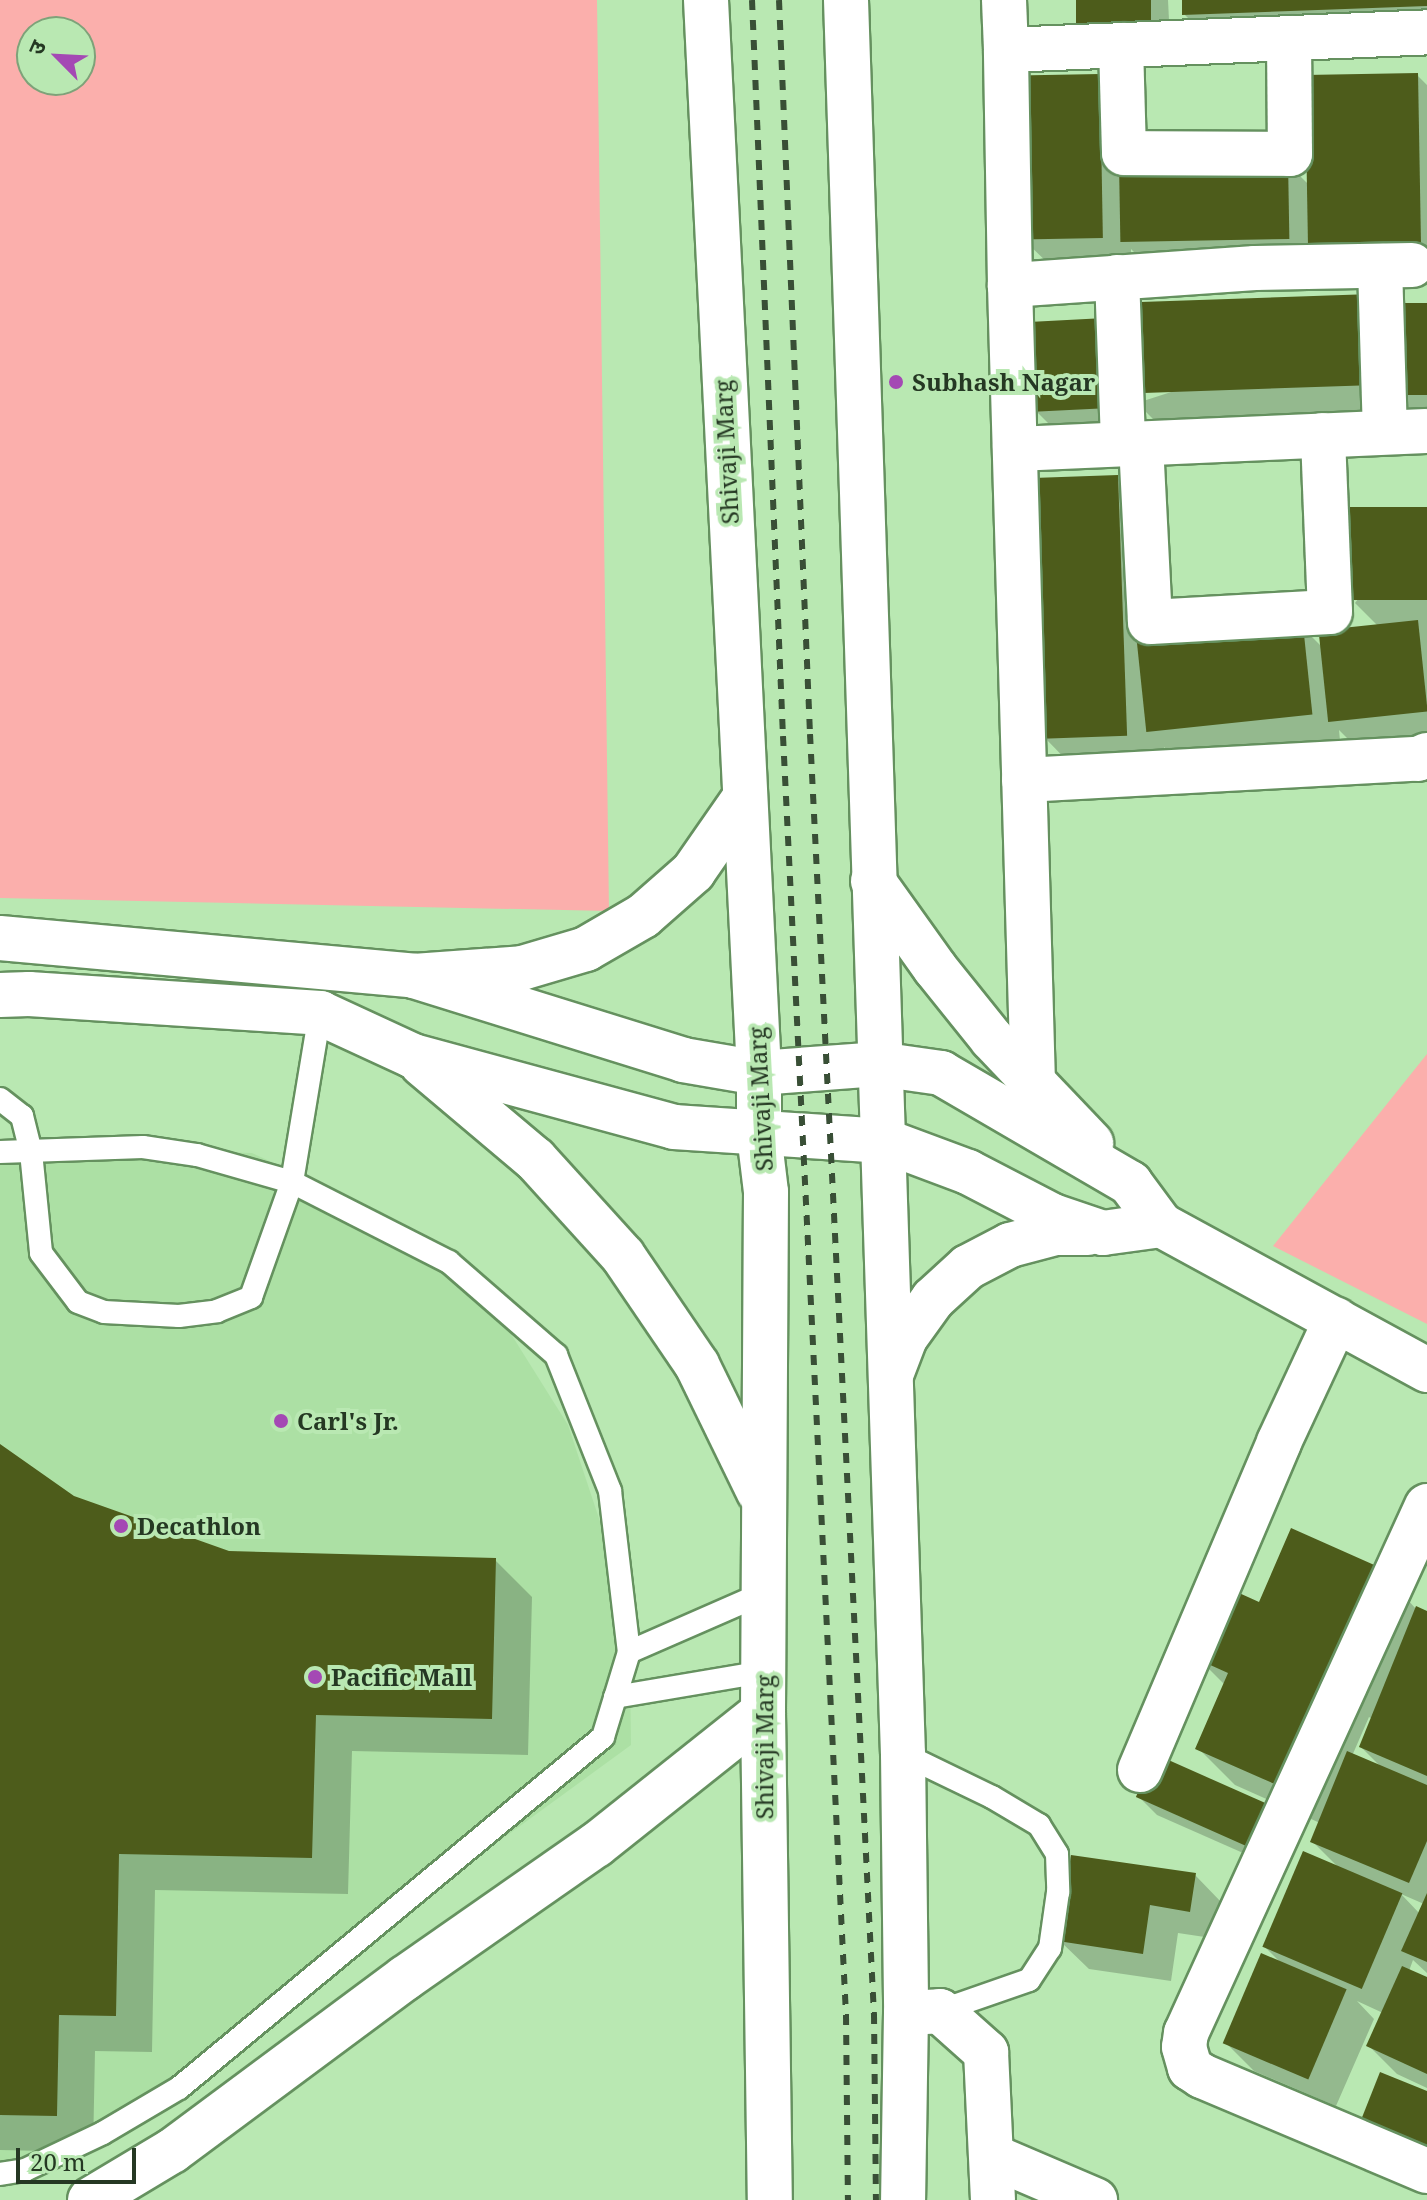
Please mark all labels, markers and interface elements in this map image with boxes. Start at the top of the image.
north arrow [16,16,96,96]
text: उ [20,35,52,59]
place label: Subhash Nagar [912,368,1095,396]
marker: Subhash Nagar [887,373,905,391]
street label: Shivaji Marg [708,379,744,525]
street label: Shivaji Marg [742,1026,778,1172]
place label: Carl's Jr. [297,1407,399,1435]
marker: Carl's Jr. [272,1412,290,1430]
place label: Decathlon [137,1512,261,1540]
marker: Decathlon [112,1517,130,1535]
place label: Pacific Mall [331,1663,472,1691]
marker: Pacific Mall [306,1668,324,1686]
street label: Shivaji Marg [750,1675,778,1819]
scale bar [20,2132,140,2182]
text: 20 m [30,2145,86,2178]

